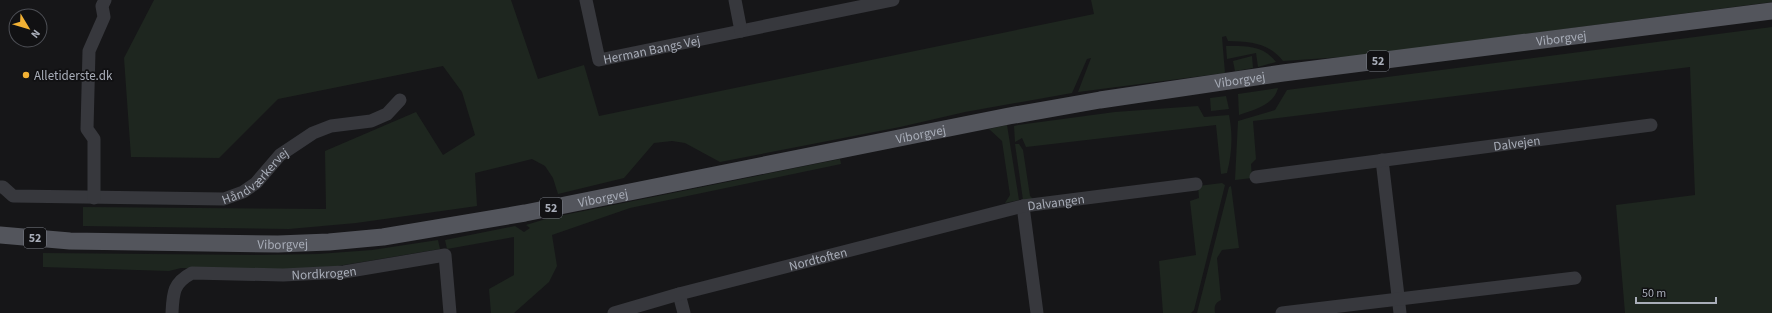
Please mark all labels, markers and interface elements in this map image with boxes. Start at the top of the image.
north arrow [8,8,48,48]
text: N [27,26,44,41]
street label: Viborgvej [1535,27,1588,51]
street label: Herman Bangs Vej [602,32,702,69]
road number: 52 [1367,51,1389,71]
place label: Alletiderste.dk [34,67,113,85]
street label: Viborgvej [1214,68,1266,93]
marker: Alletiderste.dk [21,70,31,80]
street label: Viborgvej [894,121,947,149]
street label: Dalvejen [1492,132,1541,156]
street label: Håndværkervej [219,144,292,209]
street label: Viborgvej [576,185,630,212]
street label: Dalvangen [1026,190,1086,215]
road number: 52 [540,198,562,218]
road number: 52 [24,228,46,248]
street label: Viborgvej [257,235,308,254]
street label: Nordtoften [787,243,849,276]
street label: Nordkrogen [291,262,358,285]
scale bar [1636,279,1716,305]
text: 50 m [1642,285,1666,302]

